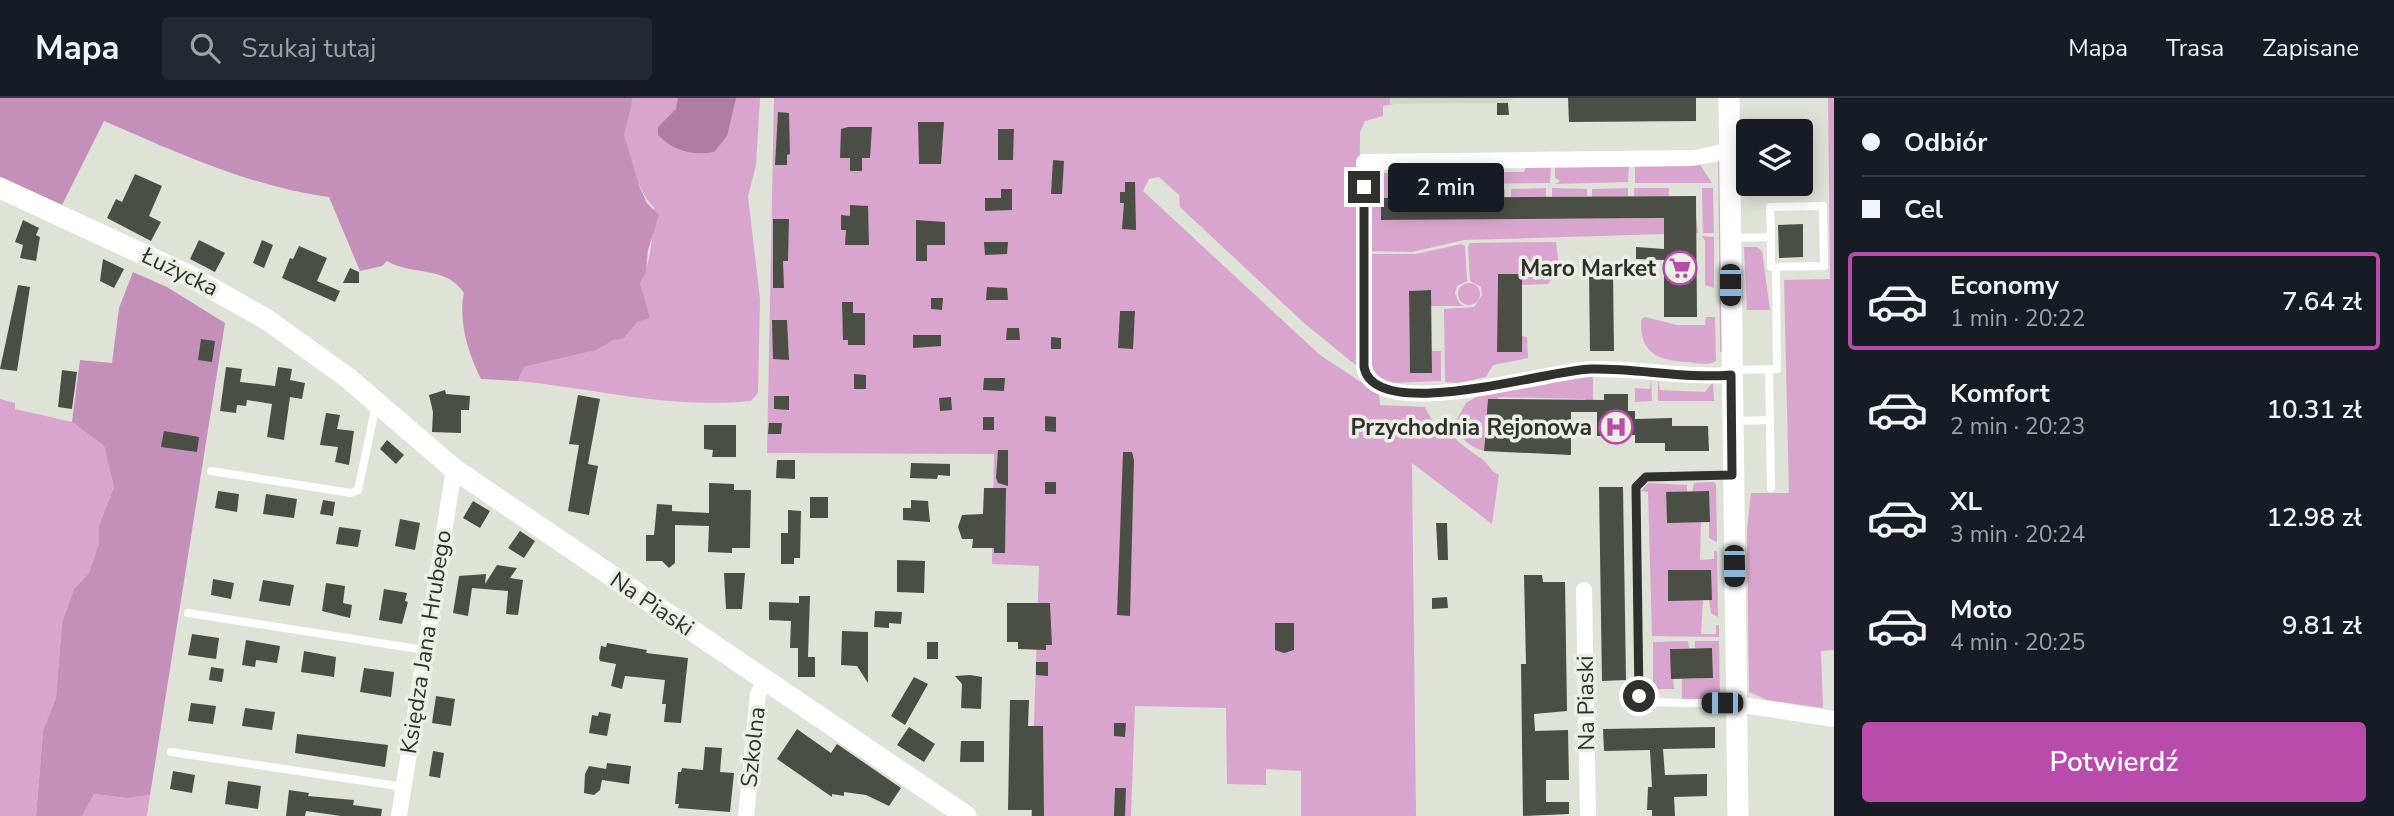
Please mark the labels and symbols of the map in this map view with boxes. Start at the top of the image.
callout: 2 min [1388,162,1504,212]
route end [1348,171,1380,203]
street label: Łużycka [136,240,223,304]
supermarket icon: Maro Market [1661,249,1699,287]
place label: Maro Market [1520,253,1656,284]
car [1720,264,1741,306]
hospital icon: Przychodnia Rejonowa [1597,408,1635,446]
place label: Przychodnia Rejonowa [1350,412,1592,443]
street label: Księdza Jana Hrubego [393,528,459,756]
car [1724,545,1745,587]
street label: Na Piaski [604,565,700,643]
street label: Na Piaski [1570,655,1602,751]
route start [1623,680,1655,712]
car [1702,693,1744,714]
street label: Szkolna [733,705,773,789]

